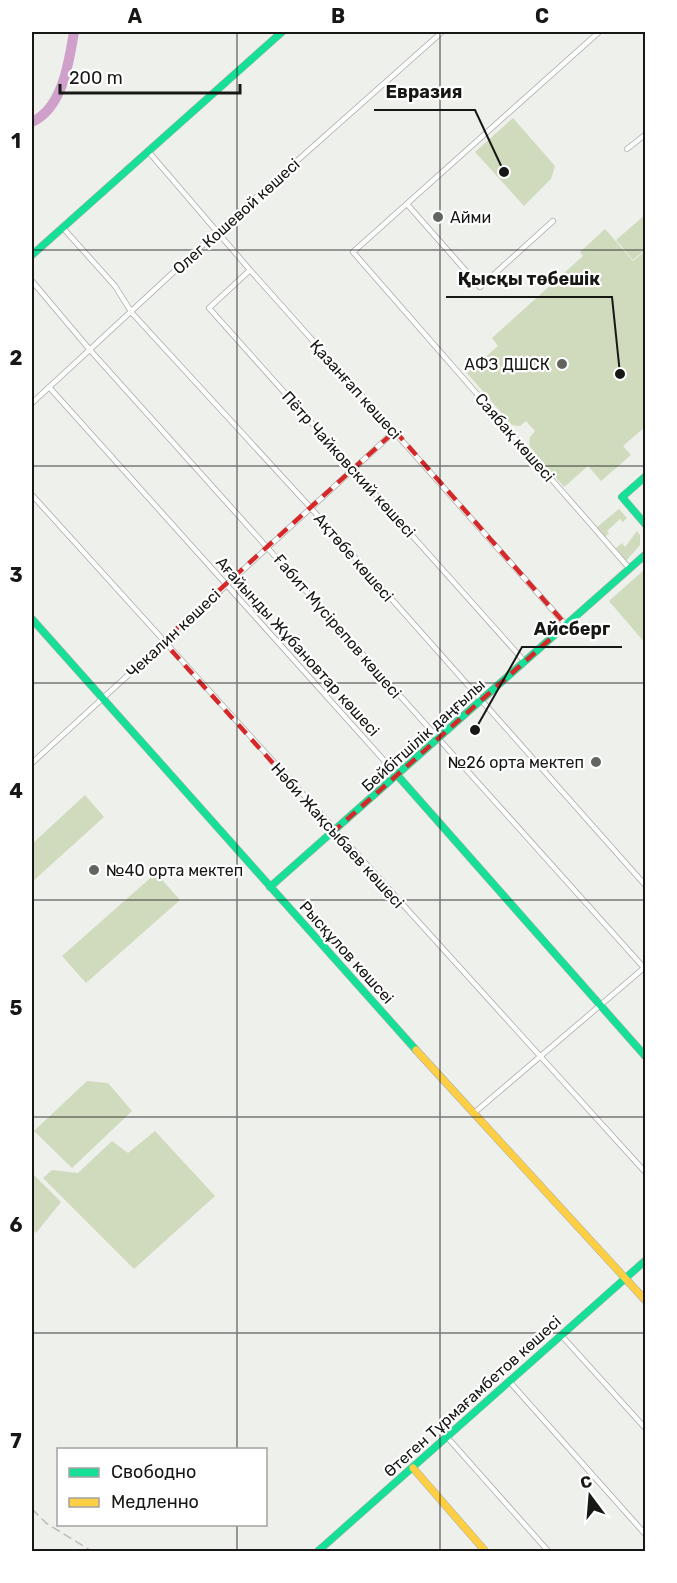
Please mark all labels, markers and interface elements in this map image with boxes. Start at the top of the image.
text: A [128,4,143,28]
text: B [331,4,345,28]
text: C [535,4,549,28]
scale bar [60,57,240,95]
text: 200 m [69,67,123,89]
callout: Евразия [374,74,475,110]
text: Евразия [386,81,462,103]
text: 1 [11,129,21,153]
street label: Олег Кошевой көшесі [169,154,304,278]
place label: Айми [450,208,491,227]
marker: Айми [431,210,445,224]
callout: Қысқы төбешік [446,261,612,297]
text: Қысқы төбешік [458,268,600,290]
street label: Қазанғап көшесі [306,336,405,443]
text: 2 [10,346,23,370]
place label: АФЗ ДШСК [464,355,550,374]
marker: АФЗ ДШСК [555,357,569,371]
street label: Пётр Чайковский көшесі [278,387,419,541]
street label: Саябақ көшесі [471,389,558,486]
street label: Ақтөбе көшесі [310,509,397,606]
street label: Ғабит Мүсірепов көшесі [270,550,405,702]
street label: Ағайынды Жұбановтар көшесі [212,553,383,740]
text: 3 [9,563,23,587]
street label: Чекалин көшесі [122,585,224,682]
callout: Айсберг [522,611,622,647]
text: Айсберг [534,618,610,640]
street label: Бейбітшілік даңғылы [358,675,489,796]
place label: №26 орта мектеп [448,753,584,772]
marker: №26 орта мектеп [589,755,603,769]
street label: Нәби Жақсыбаев көшесі [267,759,408,912]
text: 4 [9,779,23,803]
place label: №40 орта мектеп [106,861,243,880]
marker: №40 орта мектеп [87,863,101,877]
street label: Рысқұлов көшсеі [296,897,398,1007]
text: 5 [10,996,23,1020]
text: 6 [9,1213,23,1237]
street label: Өтеген Тұрмағамбетов көшесі [380,1312,565,1481]
text: 7 [10,1429,22,1453]
legend [57,1448,267,1526]
text: Свободно [111,1461,196,1483]
north arrow [560,1466,620,1526]
text: С [578,1471,594,1493]
text: Медленно [111,1491,199,1513]

